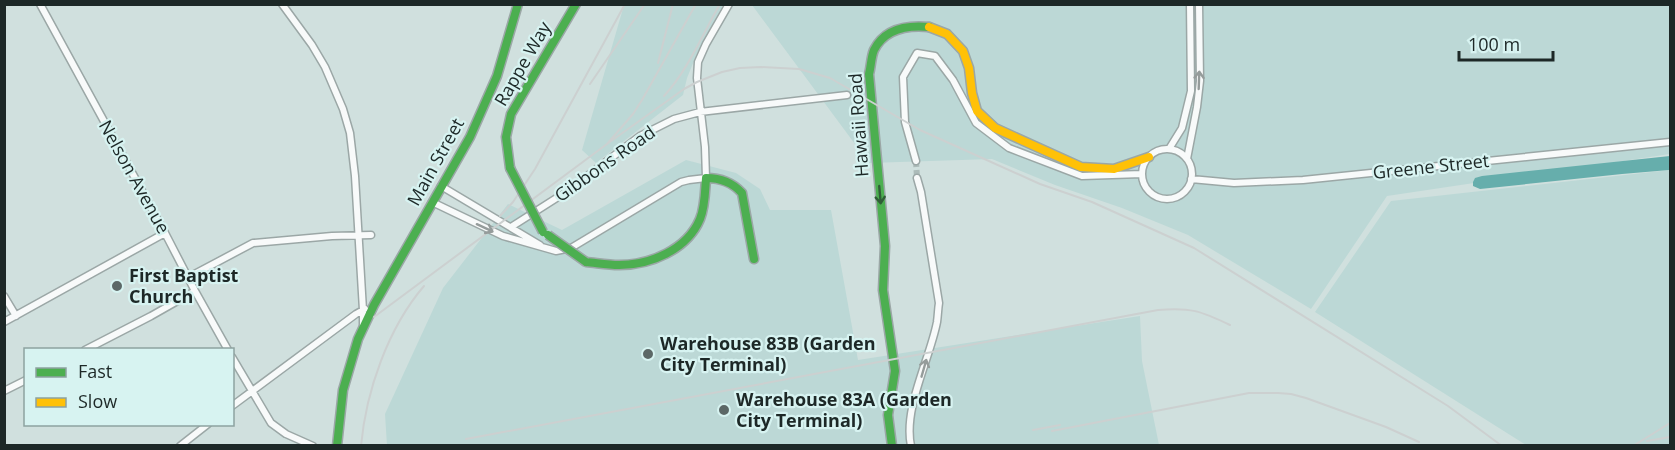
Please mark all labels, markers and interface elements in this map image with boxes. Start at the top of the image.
street label: Rappe Way [488,16,556,110]
scale bar [1459,24,1554,62]
text: 100 m [1468,32,1520,56]
one-way arrow [1194,71,1205,91]
street label: Hawaii Road [842,72,874,178]
street label: Main Street [401,113,469,210]
street label: Nelson Avenue [94,116,176,237]
street label: Gibbons Road [549,120,660,207]
street label: Greene Street [1372,148,1490,184]
one-way arrow [875,185,886,205]
one-way arrow [475,222,493,234]
place label: First Baptist Church [129,263,239,308]
marker: First Baptist Church [110,279,124,293]
place label: Warehouse 83B (Garden City Terminal) [660,331,876,376]
marker: Warehouse 83B (Garden City Terminal) [641,347,655,361]
legend [24,348,234,426]
text: Fast [78,359,112,383]
one-way arrow [919,359,930,378]
place label: Warehouse 83A (Garden City Terminal) [736,387,952,432]
text: Slow [78,389,117,413]
marker: Warehouse 83A (Garden City Terminal) [717,403,731,417]

